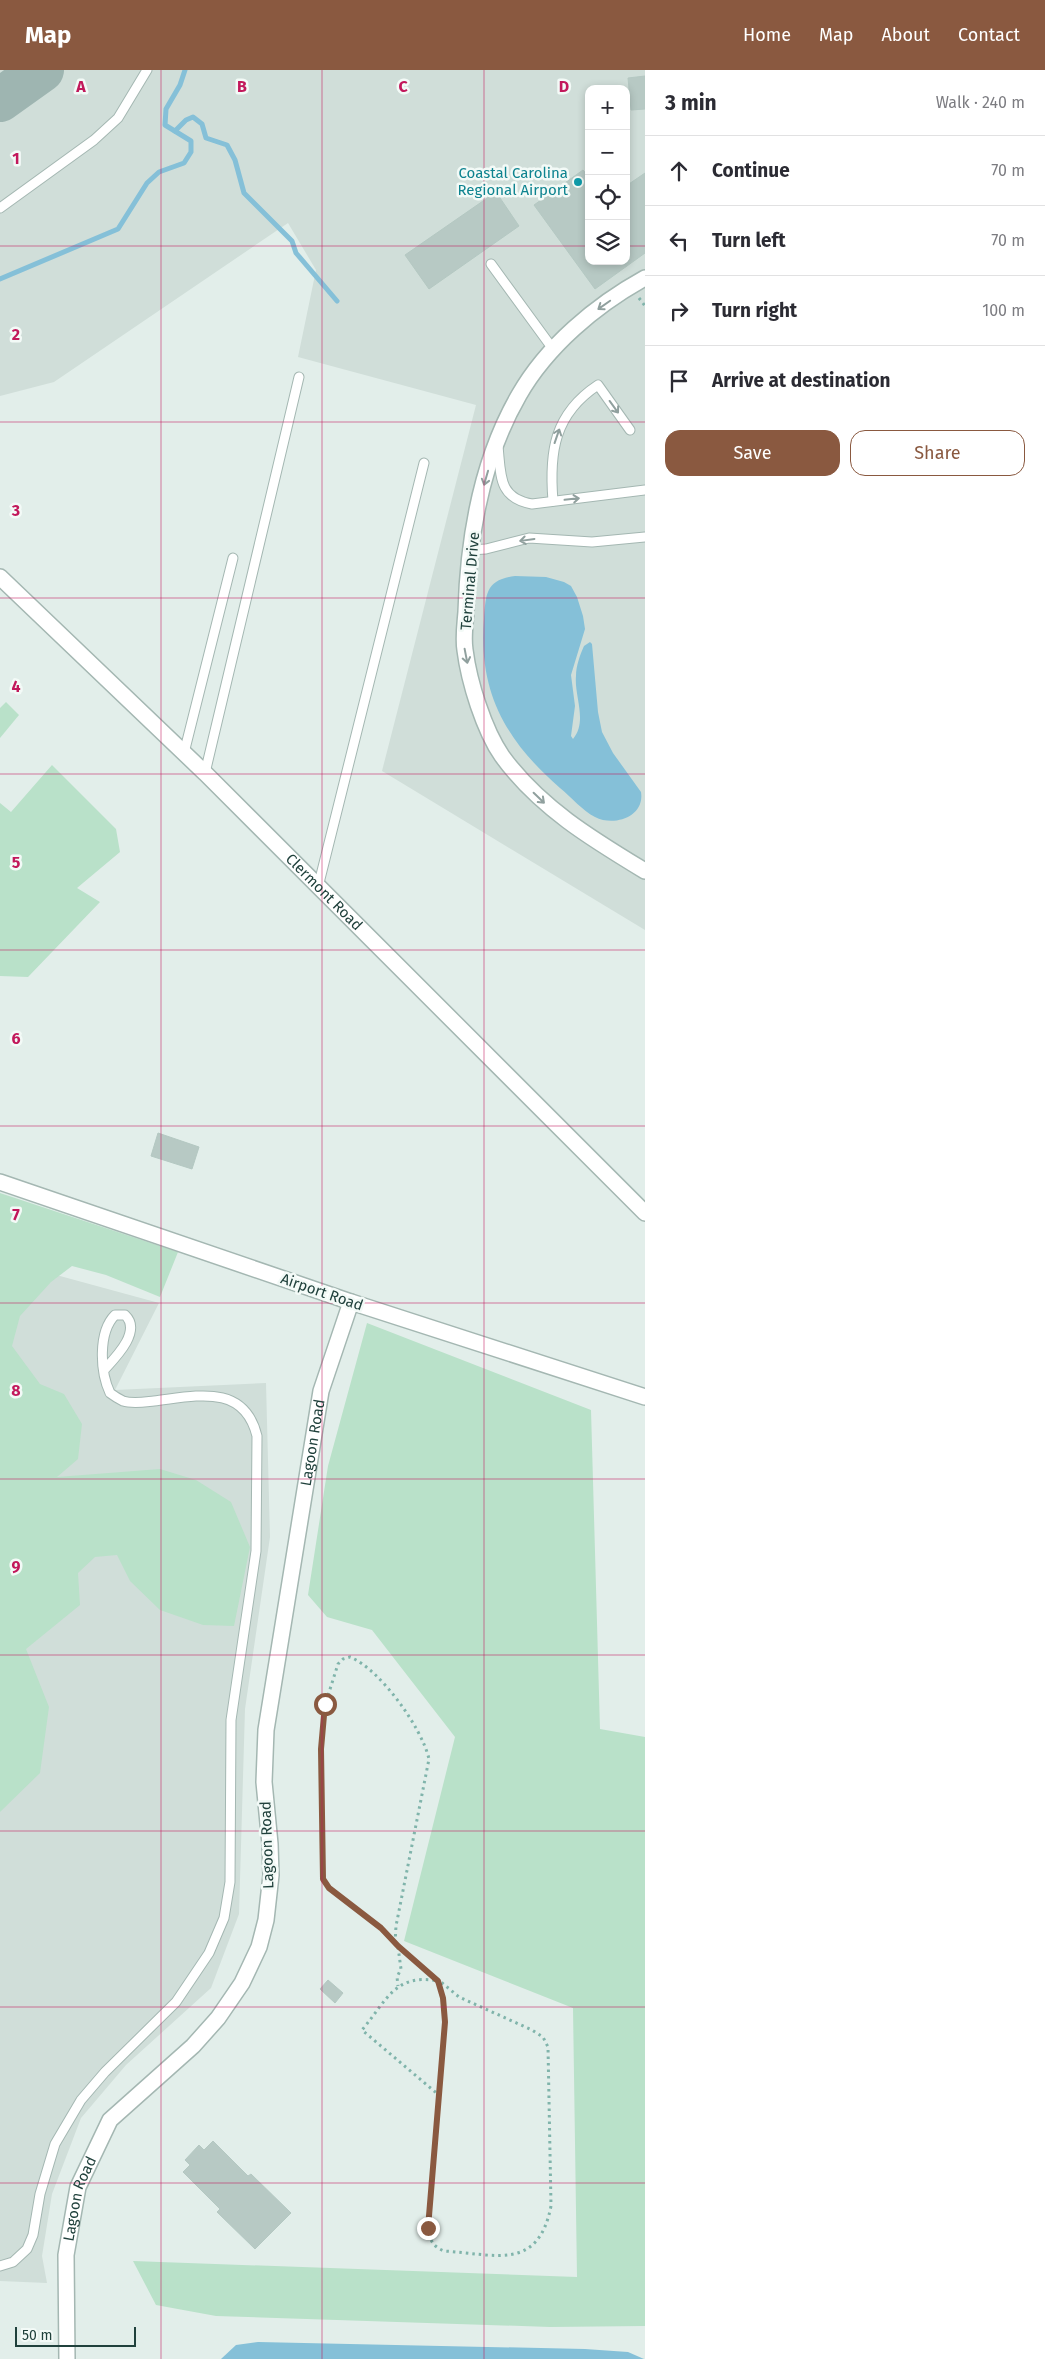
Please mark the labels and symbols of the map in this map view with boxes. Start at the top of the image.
text: A [75,77,86,96]
text: B [237,77,247,96]
text: C [398,77,408,96]
text: D [559,77,569,96]
text: 1 [12,149,20,168]
place label: Coastal Carolina Regional Airport [458,164,569,199]
marker: Coastal Carolina Regional Airport [572,176,584,188]
one-way arrow [597,300,611,310]
text: 2 [12,325,20,344]
one-way arrow [609,400,619,414]
one-way arrow [553,428,562,444]
one-way arrow [480,470,490,486]
one-way arrow [564,494,580,504]
text: 3 [11,501,20,520]
street label: Terminal Drive [457,531,483,631]
one-way arrow [519,535,535,545]
one-way arrow [462,648,472,664]
text: 4 [11,677,21,696]
one-way arrow [533,792,545,804]
street label: Clermont Road [282,850,366,934]
text: 5 [12,853,21,872]
text: 6 [11,1029,21,1048]
text: 7 [12,1205,20,1224]
street label: Airport Road [278,1269,366,1315]
text: 8 [11,1381,21,1400]
street label: Lagoon Road [297,1398,329,1487]
text: 9 [12,1557,21,1576]
route start [314,1693,337,1716]
street label: Lagoon Road [256,1801,278,1889]
street label: Lagoon Road [60,2153,100,2243]
route end [417,2217,440,2240]
scale bar [15,2324,136,2347]

